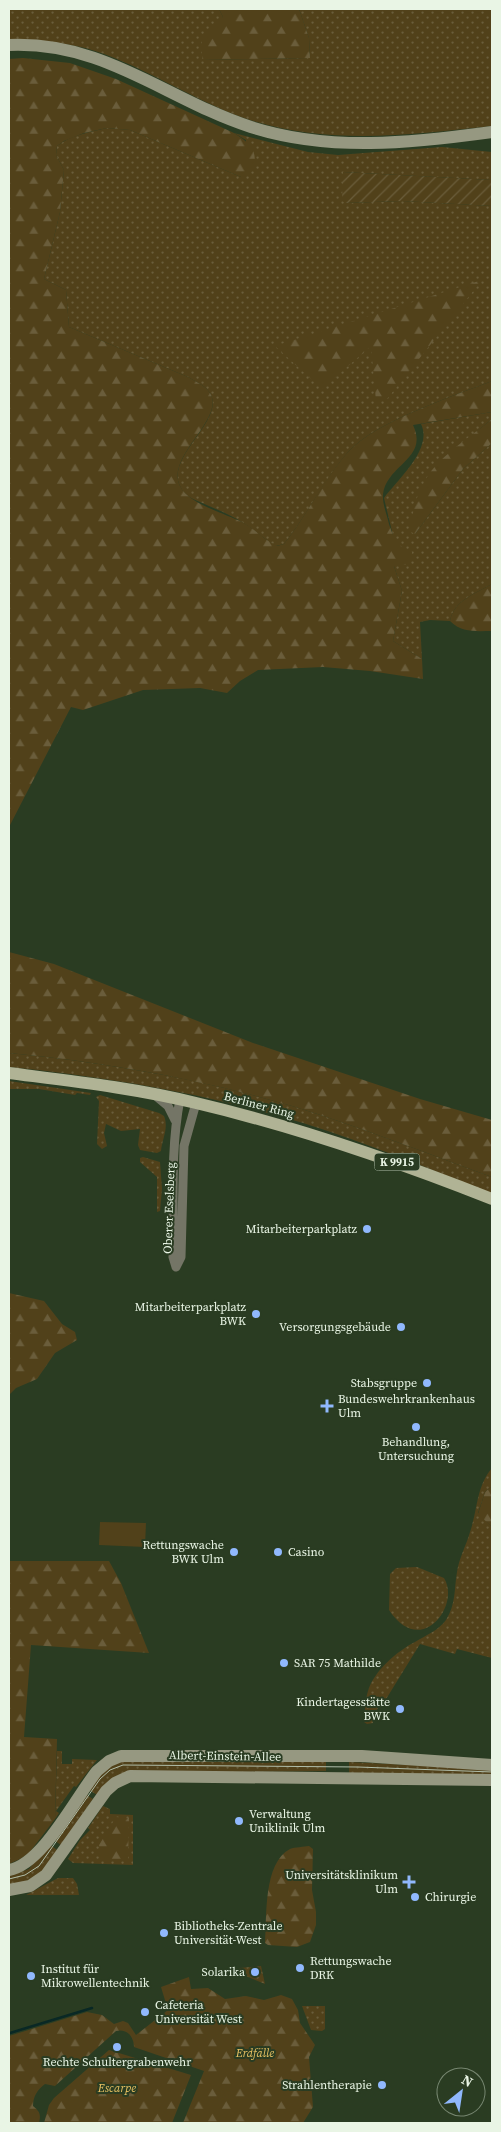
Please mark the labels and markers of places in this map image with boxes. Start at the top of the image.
place label: Mitarbeiterparkplatz [246,1221,358,1237]
marker: Mitarbeiterparkplatz [361,1223,373,1235]
place label: Mitarbeiterparkplatz BWK [135,1299,247,1329]
marker: Mitarbeiterparkplatz BWK [250,1308,262,1320]
place label: Versorgungsgebäude [279,1319,391,1335]
marker: Versorgungsgebäude [395,1321,407,1333]
place label: Stabsgruppe [351,1375,417,1391]
marker: Stabsgruppe [421,1377,433,1389]
place label: Bundeswehrkrankenhaus Ulm [338,1391,475,1421]
marker: Bundeswehrkrankenhaus Ulm [320,1399,334,1413]
marker: Behandlung, Untersuchung [410,1421,422,1433]
place label: Behandlung, Untersuchung [378,1434,454,1464]
place label: Rettungswache BWK Ulm [142,1537,224,1567]
place label: Casino [288,1544,325,1560]
marker: Rettungswache BWK Ulm [228,1546,240,1558]
marker: Casino [272,1546,284,1558]
place label: SAR 75 Mathilde [294,1655,381,1671]
marker: SAR 75 Mathilde [278,1657,290,1669]
place label: Kindertagesstätte BWK [296,1694,390,1724]
marker: Kindertagesstätte BWK [394,1703,406,1715]
place label: Verwaltung Uniklinik Ulm [249,1806,325,1836]
marker: Verwaltung Uniklinik Ulm [233,1815,245,1827]
place label: Universitätsklinikum Ulm [285,1867,398,1897]
marker: Universitätsklinikum Ulm [402,1875,416,1889]
place label: Chirurgie [425,1889,476,1905]
marker: Chirurgie [409,1891,421,1903]
place label: Bibliotheks-Zentrale Universität-West [174,1918,283,1948]
marker: Bibliotheks-Zentrale Universität-West [158,1927,170,1939]
place label: Rettungswache DRK [310,1953,392,1983]
place label: Institut für Mikrowellentechnik [41,1961,150,1991]
marker: Rettungswache DRK [294,1962,306,1974]
place label: Solarika [202,1964,246,1980]
marker: Solarika [249,1966,261,1978]
marker: Institut für Mikrowellentechnik [25,1970,37,1982]
place label: Cafeteria Universität West [155,1997,242,2027]
marker: Cafeteria Universität West [139,2006,151,2018]
marker: Rechte Schultergrabenwehr [111,2041,123,2053]
place label: Rechte Schultergrabenwehr [43,2054,191,2070]
place label: Strahlentherapie [282,2077,372,2093]
marker: Strahlentherapie [376,2079,388,2091]

